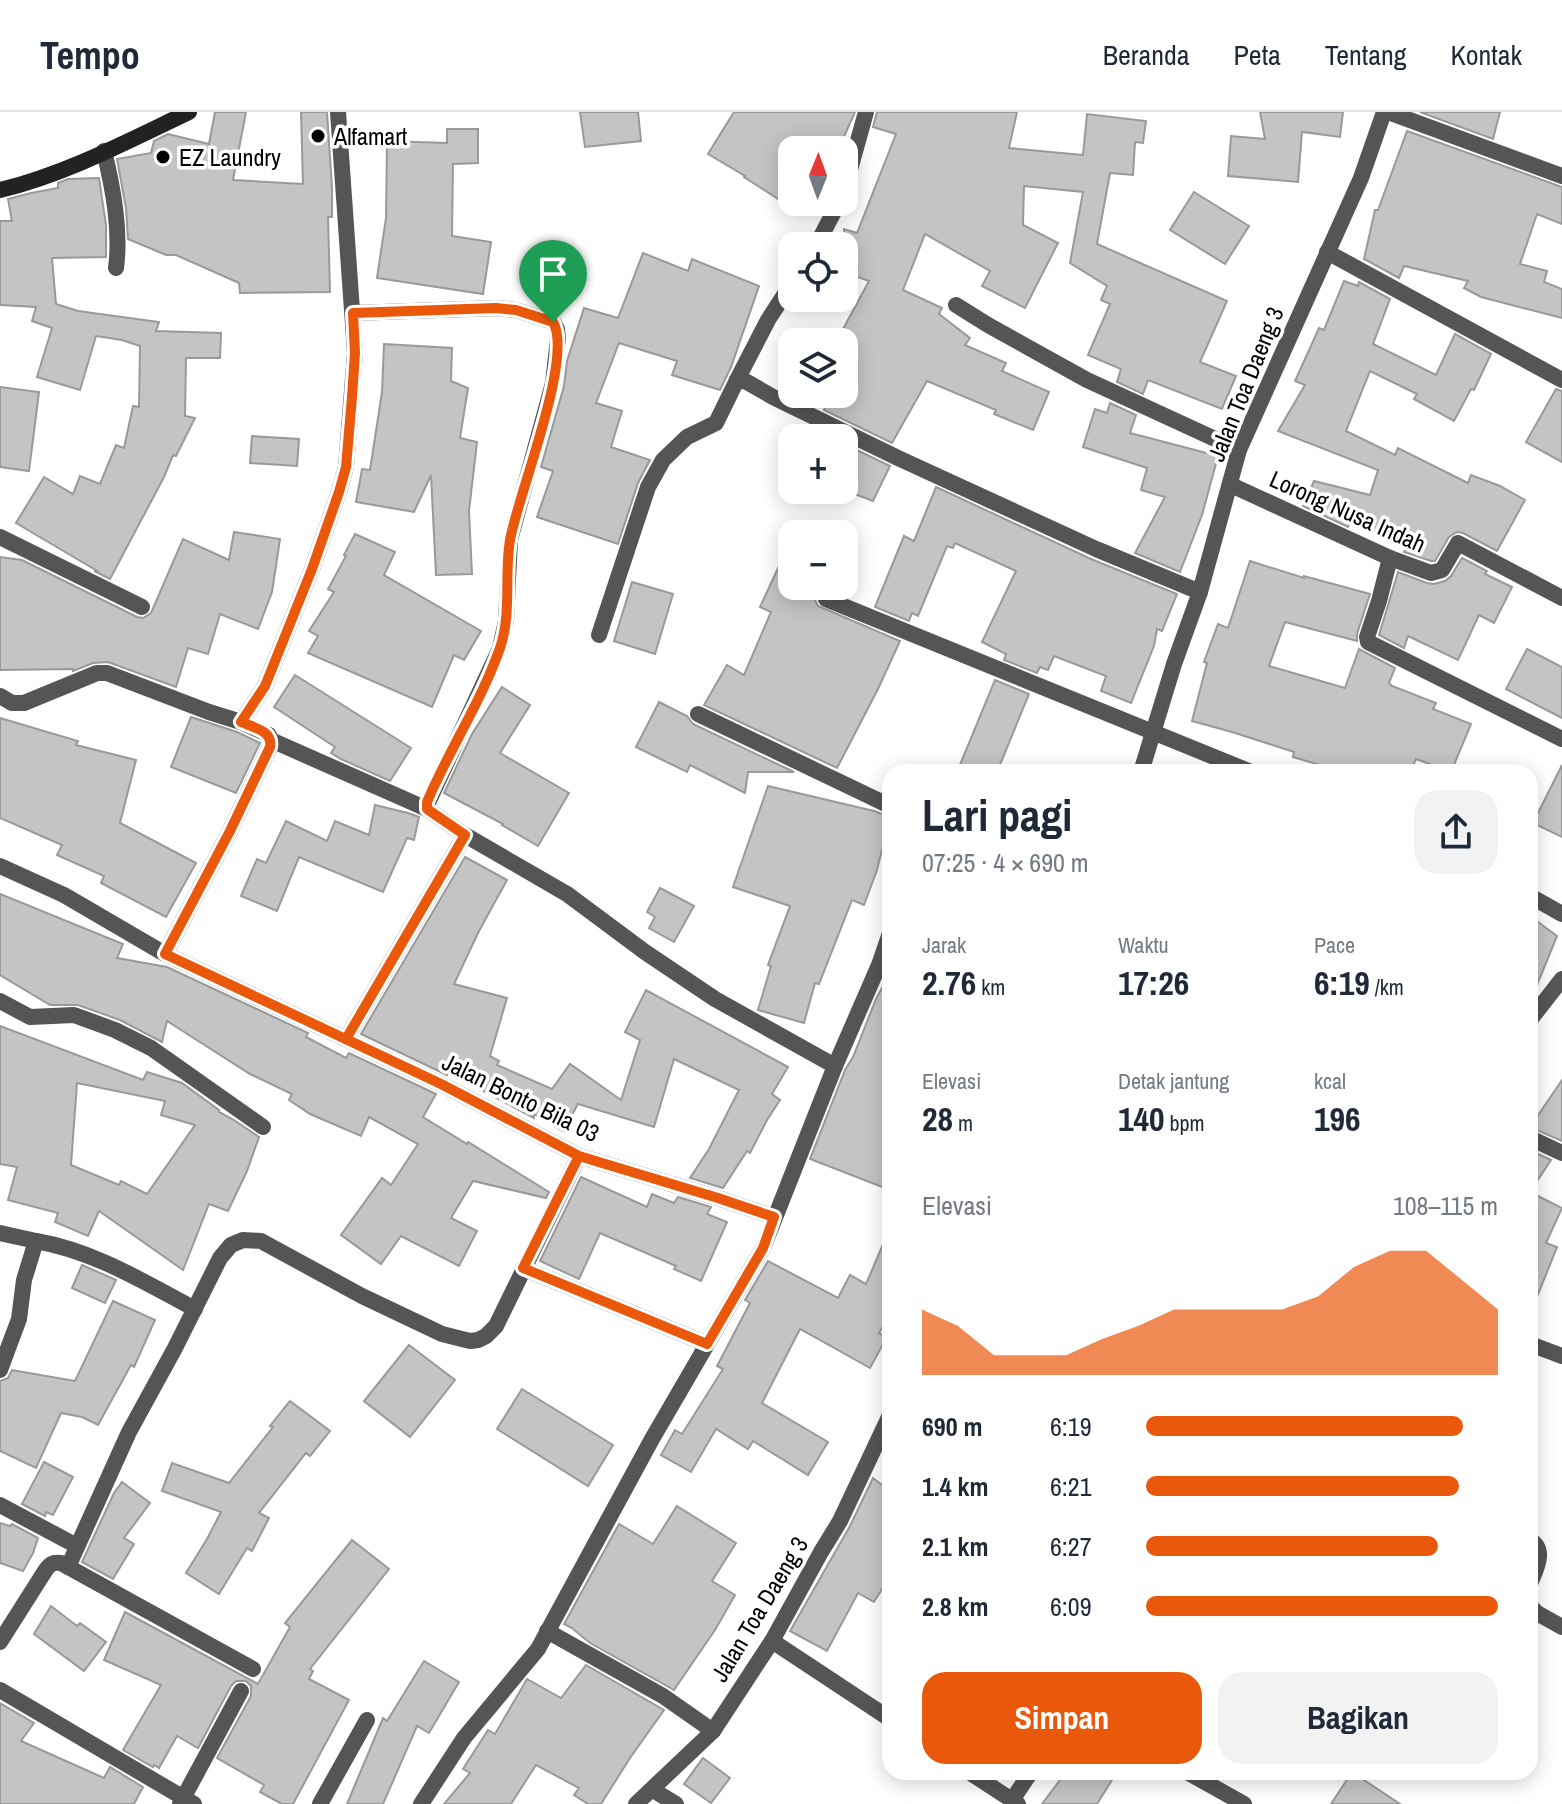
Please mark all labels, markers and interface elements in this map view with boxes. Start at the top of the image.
text: Tempo [40,30,140,81]
text: Beranda [1103,36,1190,74]
text: Peta [1234,36,1281,74]
text: Tentang [1325,36,1407,74]
text: Kontak [1451,36,1522,74]
place label: Alfamart [333,120,408,152]
marker: Alfamart [309,127,327,145]
north arrow [778,136,858,216]
map controls [778,136,858,600]
place label: EZ Laundry [179,141,281,173]
marker: EZ Laundry [154,148,172,166]
button: locate [778,232,858,312]
pin [519,240,587,322]
icon: arrive [531,252,575,296]
street label: Jalan Toa Daeng 3 [1199,302,1291,466]
button: layers [778,328,858,408]
button: + [778,424,858,504]
street label: Lorong Nusa Indah [1265,462,1431,560]
button: − [778,520,858,600]
text: Lari pagi [922,785,1072,845]
button: share [1414,790,1498,874]
text: 07:25 · 4 × 690 m [922,845,1089,880]
text: Jarak [922,930,966,960]
text: Waktu [1118,930,1168,960]
text: Pace [1314,930,1355,960]
text: 2.76 [922,960,976,1006]
text: 17:26 [1118,960,1189,1006]
text: 6:19 [1314,960,1370,1006]
text: km [976,972,1005,1002]
text: /km [1370,972,1404,1002]
street label: Jalan Bonto Bila 03 [437,1045,605,1149]
text: Elevasi [922,1066,981,1096]
text: Detak jantung [1118,1066,1229,1096]
text: kcal [1314,1066,1346,1096]
text: 28 [922,1096,953,1142]
text: 140 [1118,1096,1165,1142]
text: 196 [1314,1096,1361,1142]
text: m [953,1108,973,1138]
text: bpm [1165,1108,1205,1138]
text: Elevasi [922,1188,992,1223]
text: 108–115 m [1393,1188,1498,1223]
text: 690 m [922,1409,982,1444]
text: 6:19 [1050,1409,1092,1444]
text: 1.4 km [922,1469,988,1504]
text: 6:21 [1050,1469,1092,1504]
text: 2.1 km [922,1529,988,1564]
text: 6:27 [1050,1529,1092,1564]
street label: Jalan Toa Daeng 3 [703,1531,815,1687]
text: 2.8 km [922,1589,988,1624]
text: 6:09 [1050,1589,1092,1624]
button: Simpan [922,1672,1202,1764]
button: Bagikan [1218,1672,1498,1764]

